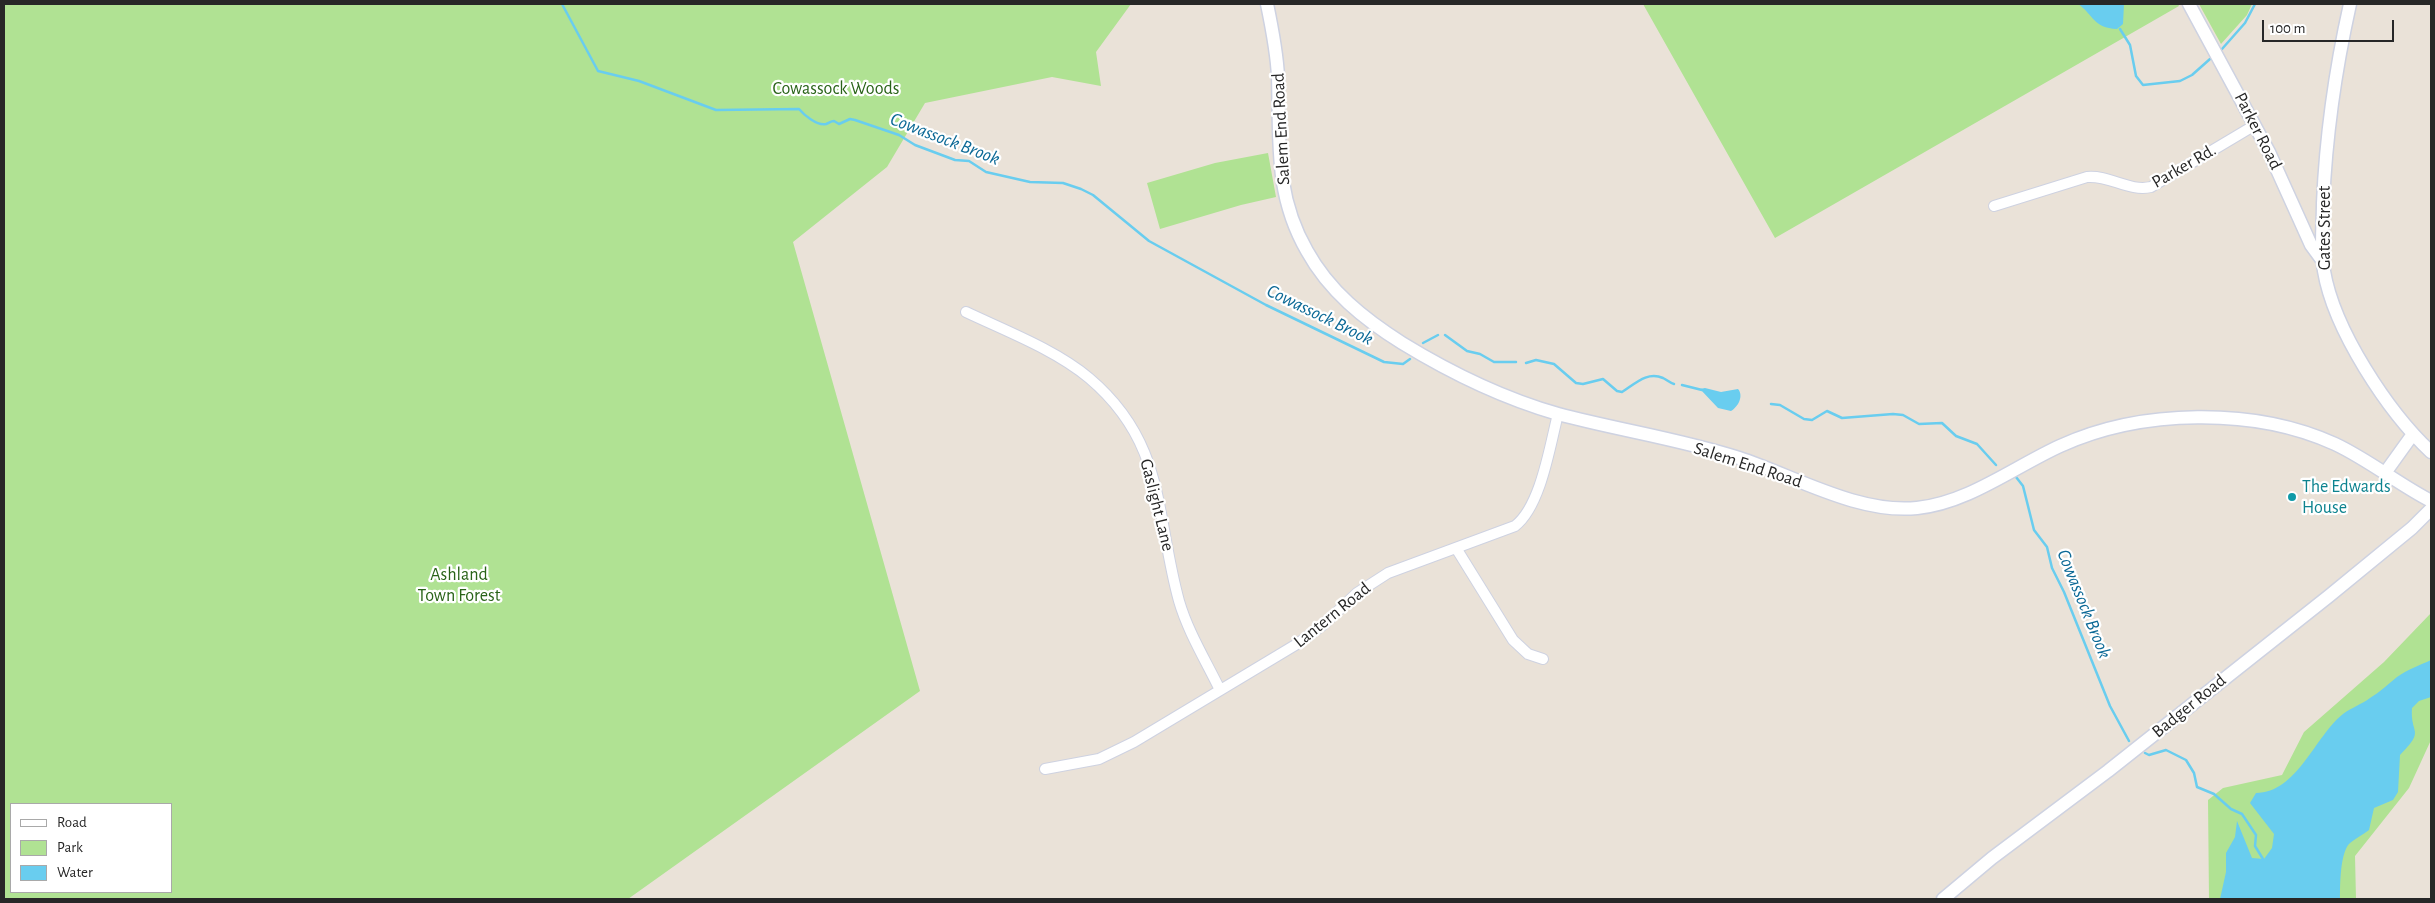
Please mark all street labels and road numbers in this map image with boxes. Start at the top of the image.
street label: Salem End Road [1267,72,1295,186]
street label: Parker Road [2229,89,2287,173]
street label: Parker Rd. [2148,139,2220,193]
street label: Gates Street [2314,186,2336,270]
street label: Salem End Road [1691,437,1805,493]
street label: Gaslight Lane [1135,457,1179,553]
street label: Lantern Road [1289,577,1375,653]
street label: Badger Road [2148,670,2230,742]

